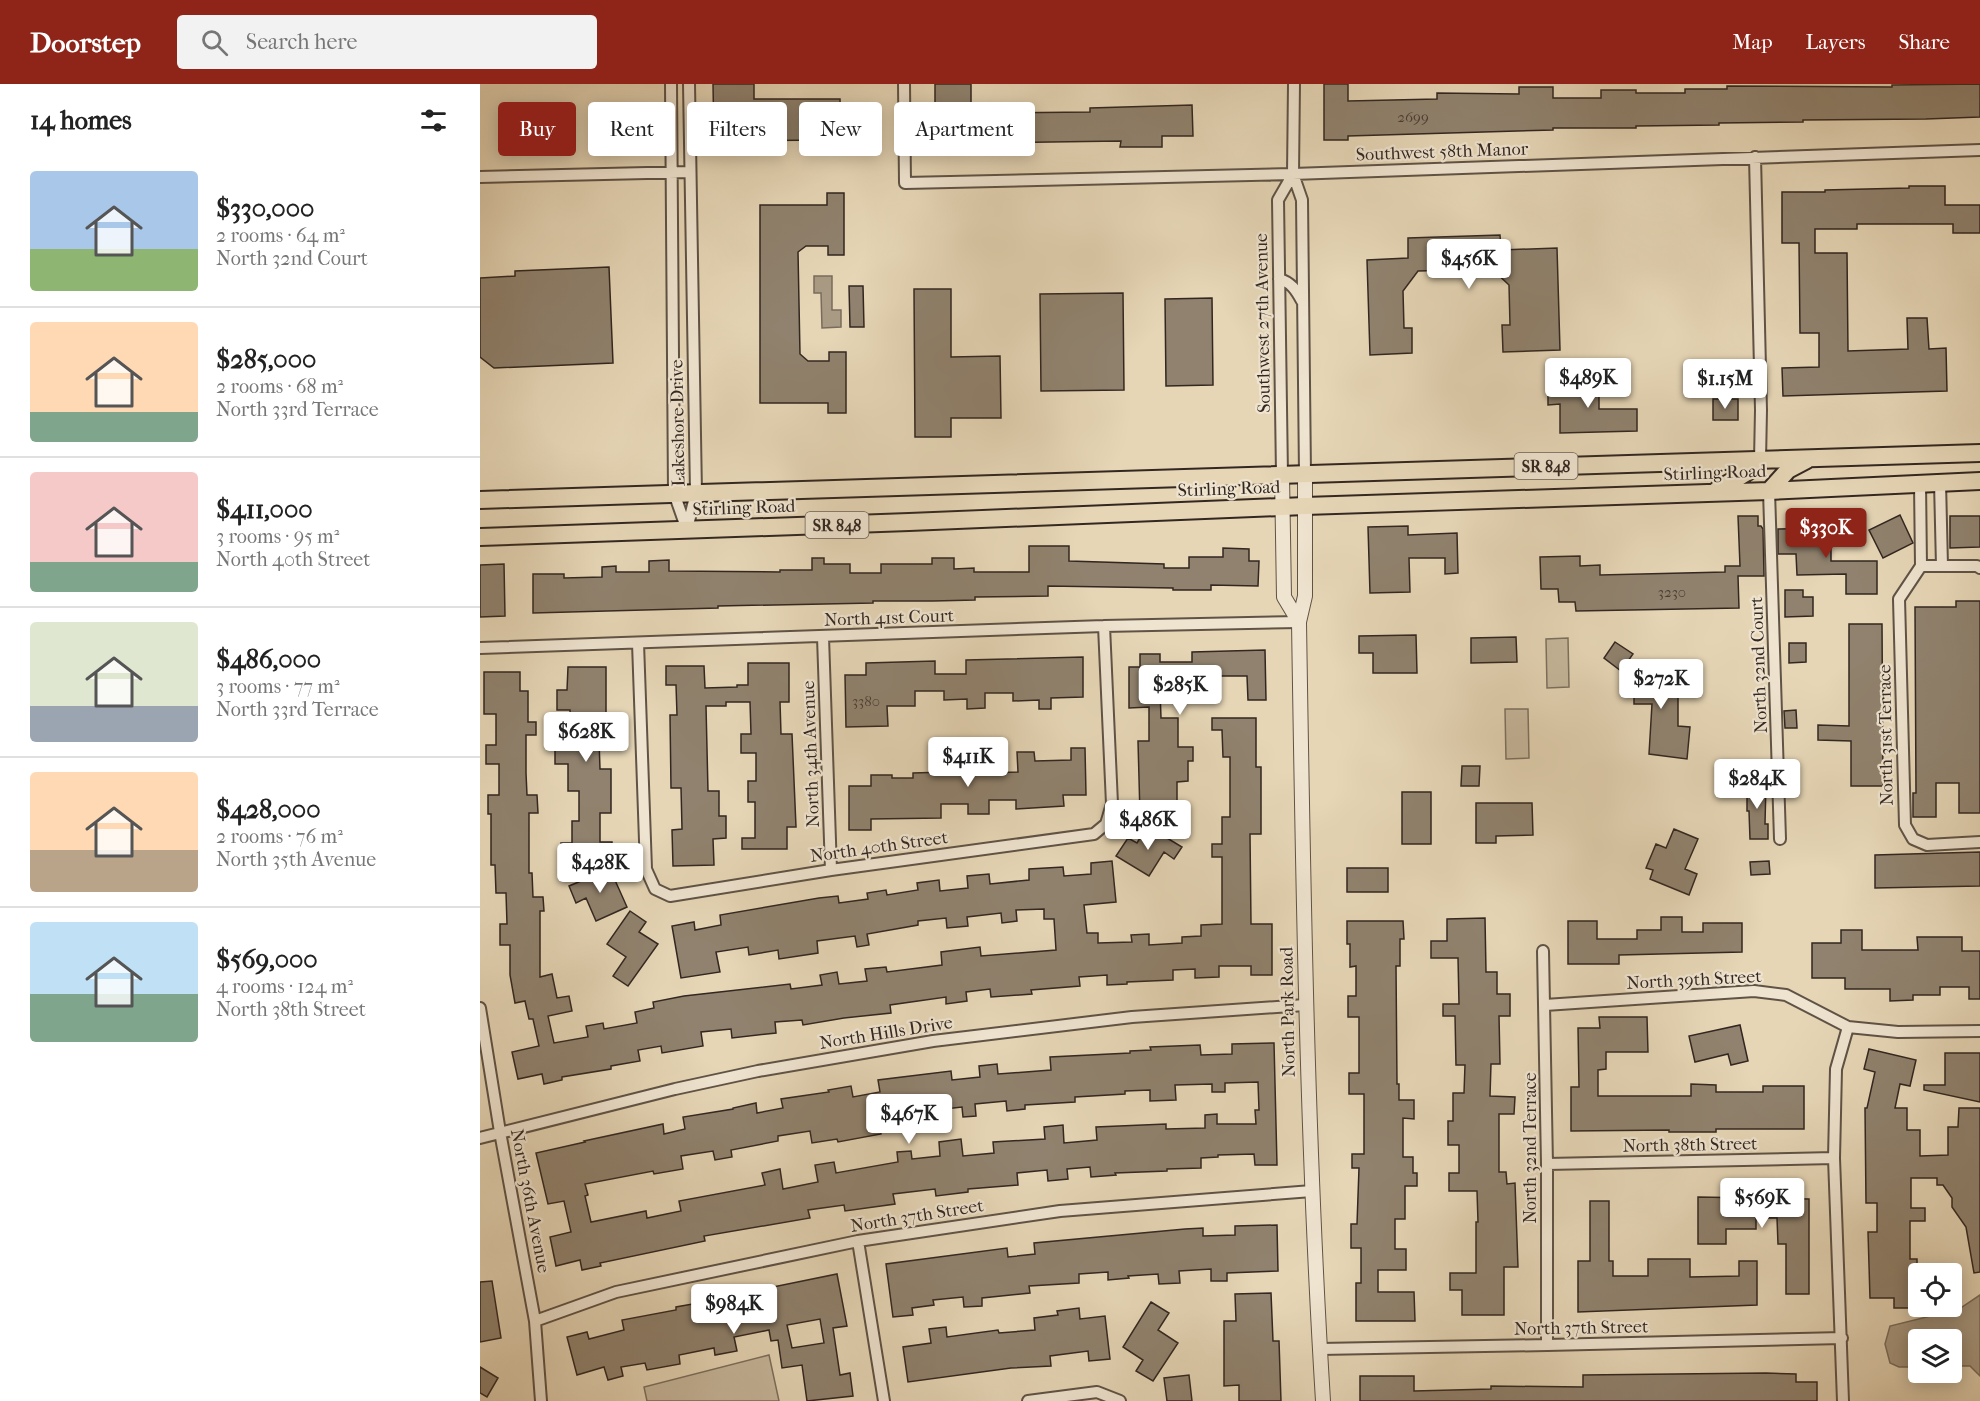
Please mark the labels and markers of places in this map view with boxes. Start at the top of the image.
pin: $456K [1427,239,1511,290]
pin: $489K [1546,358,1630,409]
pin: $1.15M [1676,359,1774,410]
pin: $330K [1784,508,1868,559]
pin: $272K [1619,659,1703,710]
pin: $285K [1138,665,1222,716]
pin: $628K [544,712,628,763]
pin: $411K [926,737,1010,788]
pin: $284K [1715,759,1799,810]
pin: $486K [1106,800,1190,851]
pin: $428K [558,843,642,894]
pin: $467K [867,1094,951,1145]
pin: $569K [1720,1178,1804,1229]
pin: $984K [692,1284,776,1335]

